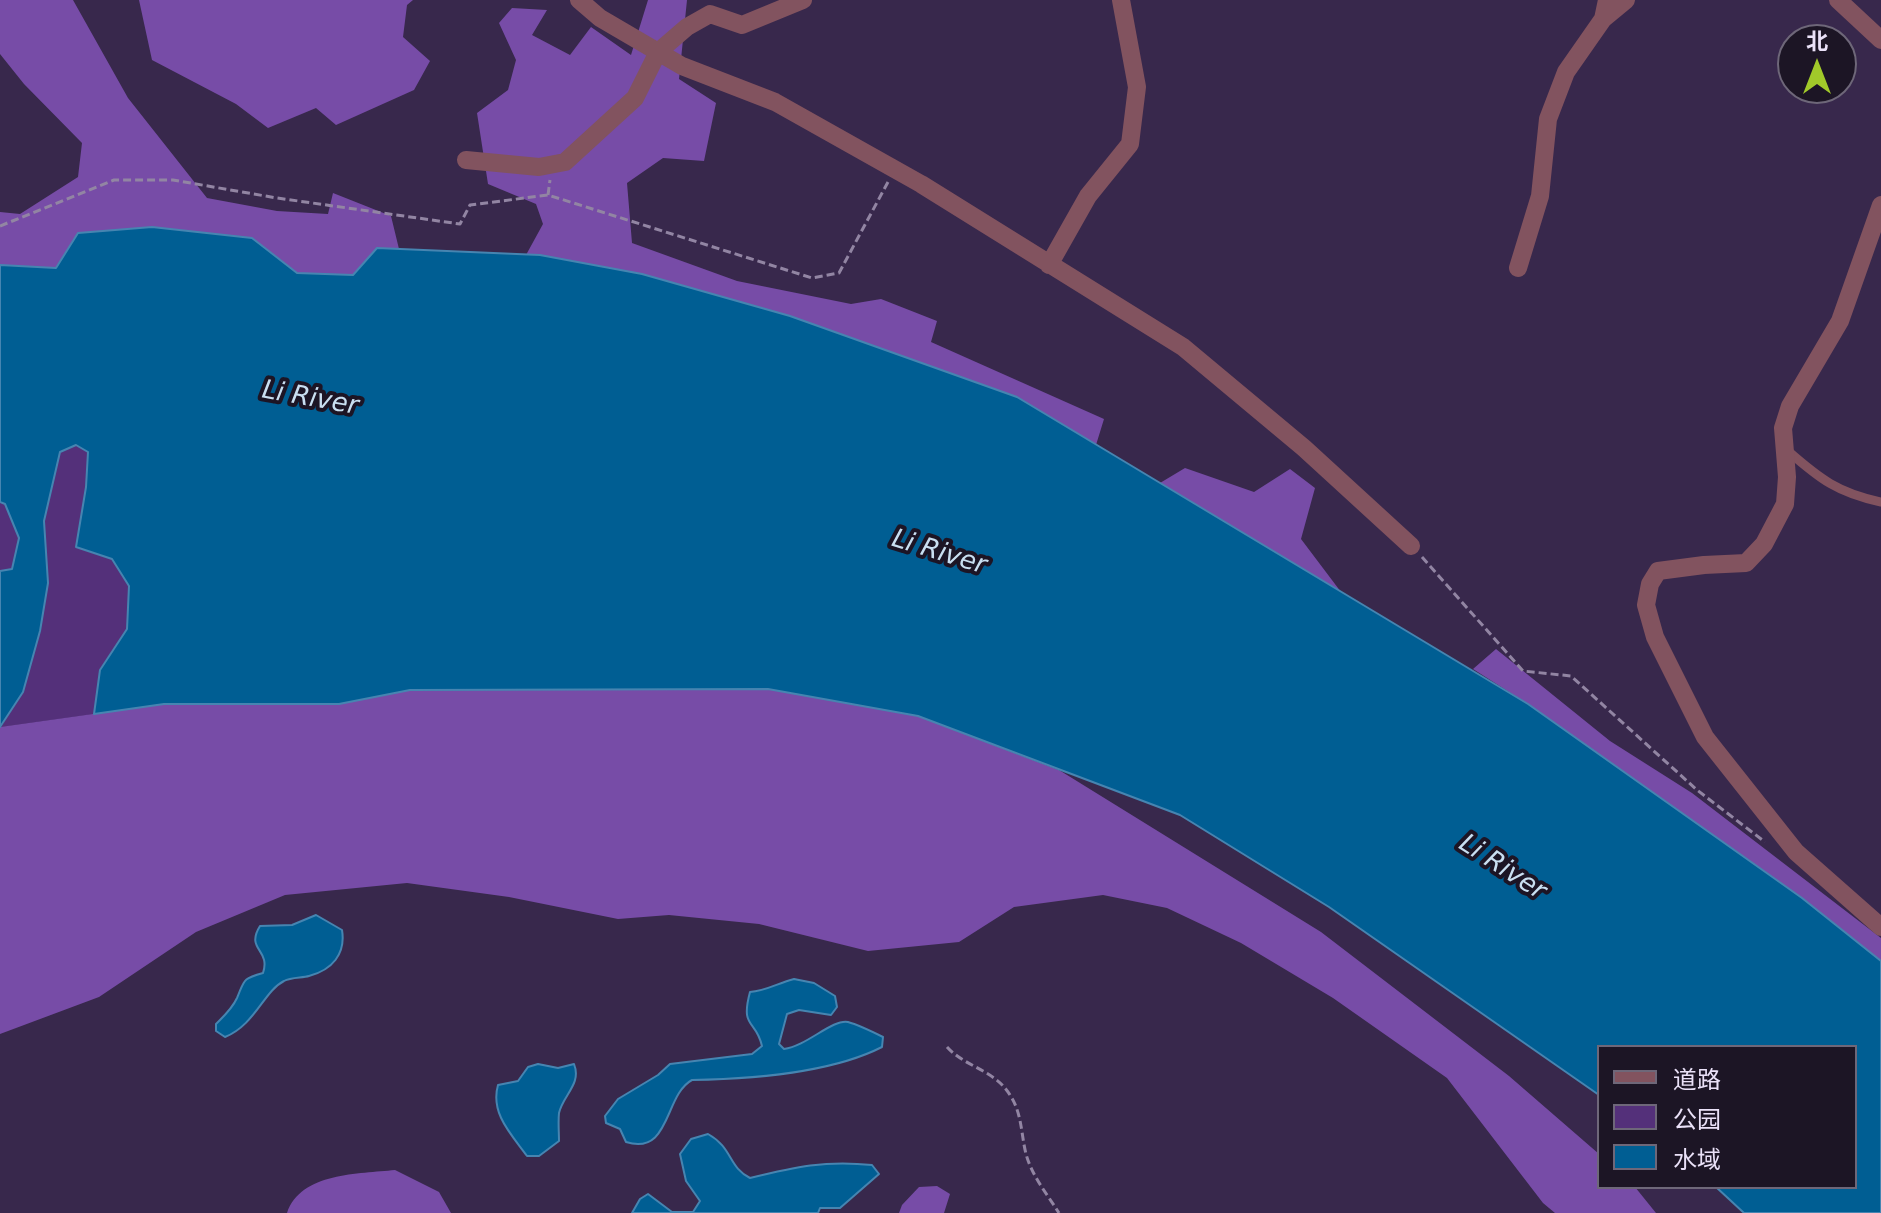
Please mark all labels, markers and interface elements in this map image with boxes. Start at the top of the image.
north arrow [1777,24,1857,104]
text: 北 [1806,29,1828,54]
water label: Li River [259,375,361,423]
water label: Li River [888,524,990,582]
water label: Li River [1453,828,1551,908]
legend [1597,1045,1857,1189]
text: 道路 [1673,1066,1721,1094]
text: 公园 [1673,1106,1721,1134]
text: 水域 [1673,1146,1721,1174]

